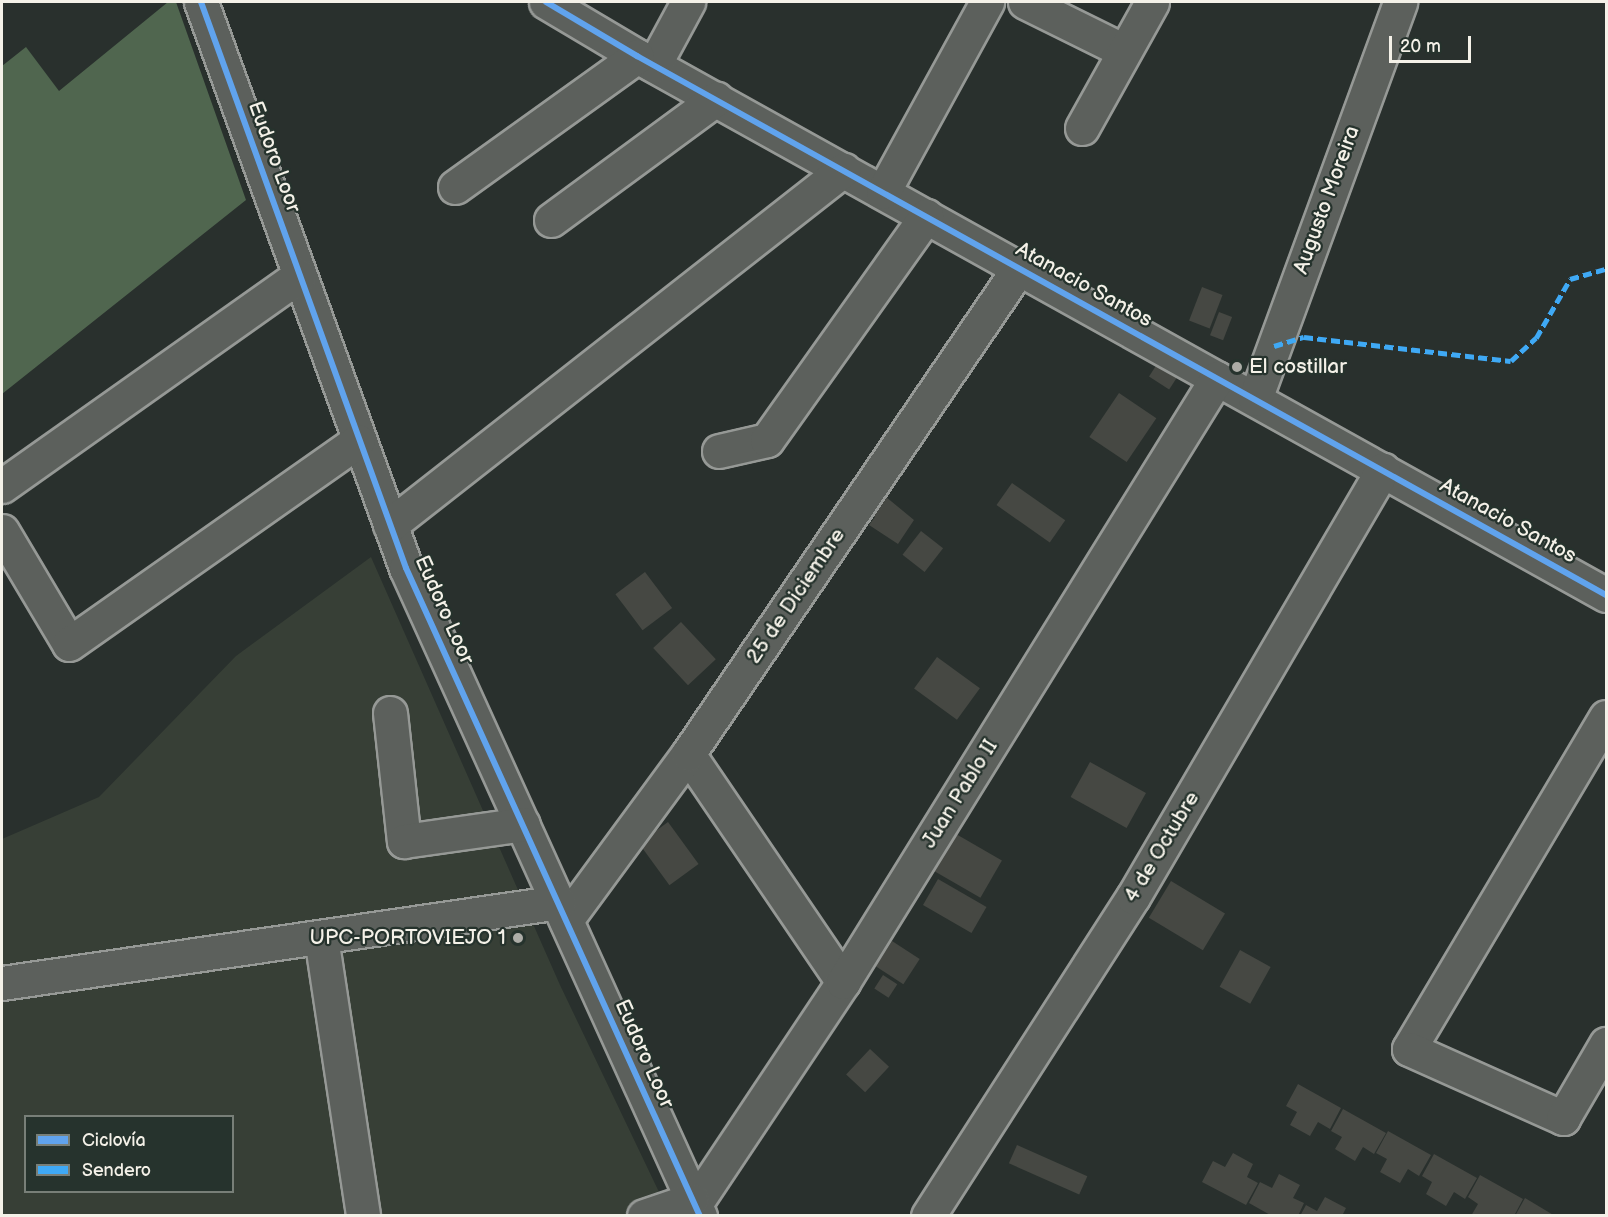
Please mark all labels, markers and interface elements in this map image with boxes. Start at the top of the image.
scale bar [1392,24,1474,62]
text: 20 m [1400,36,1441,57]
street label: Eudoro Loor [242,98,306,216]
street label: Augusto Moreira [1289,123,1365,277]
street label: Atanacio Santos [1011,237,1157,333]
place label: El costillar [1249,354,1347,380]
marker: El costillar [1230,360,1244,374]
street label: Atanacio Santos [1435,473,1581,569]
street label: 25 de Diciembre [741,523,851,669]
street label: Eudoro Loor [409,552,479,668]
street label: Juan Pablo II [917,735,1003,853]
street label: 4 de Octubre [1119,787,1205,907]
place label: UPC-PORTOVIEJO 1 [310,925,506,951]
marker: UPC-PORTOVIEJO 1 [511,931,525,945]
street label: Eudoro Loor [609,996,679,1112]
legend [24,1115,234,1193]
text: Ciclovía [82,1130,146,1151]
text: Sendero [82,1160,151,1181]

